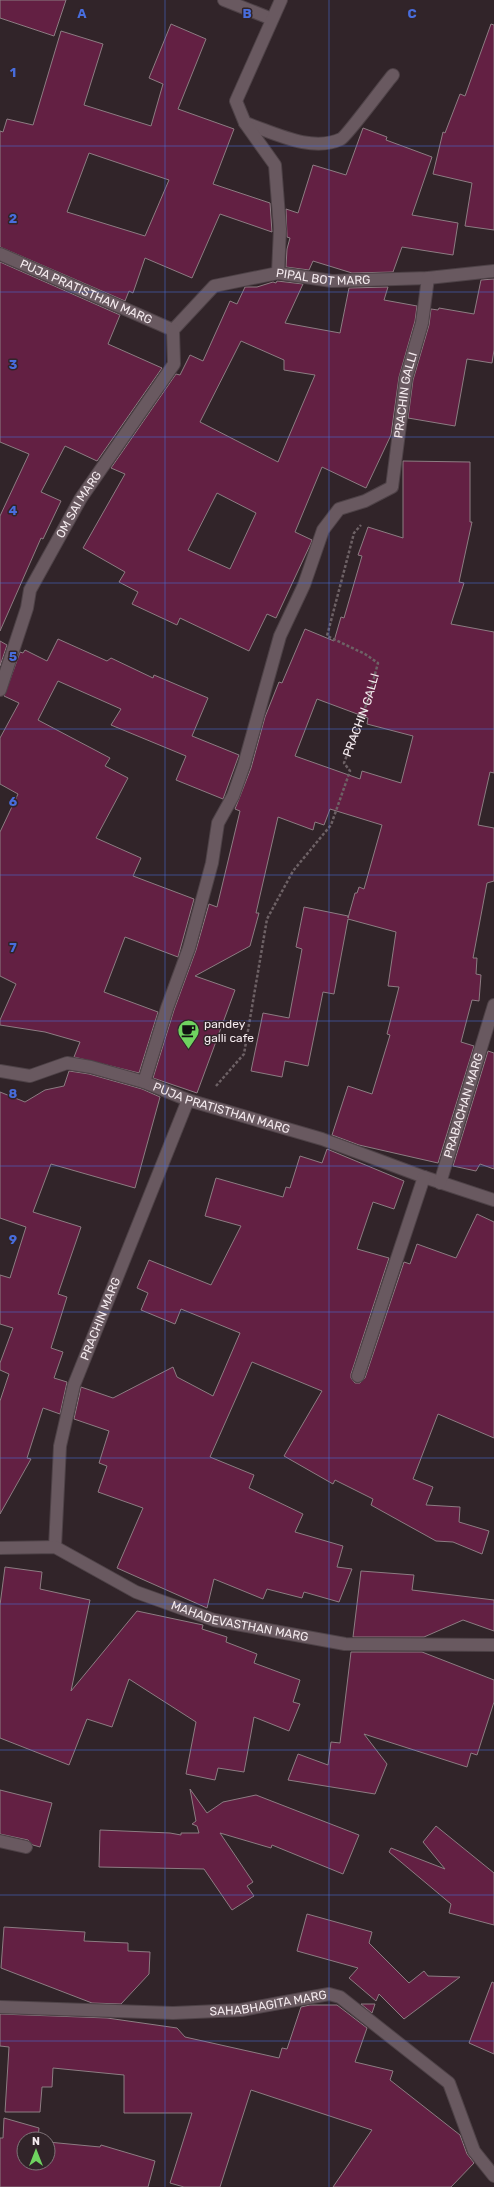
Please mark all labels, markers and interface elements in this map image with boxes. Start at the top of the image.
text: A [77,6,87,21]
text: B [242,6,252,21]
text: C [407,6,417,21]
text: 1 [10,65,16,80]
text: 2 [9,211,17,226]
street label: PUJA PRATISTHAN MARG [18,257,154,327]
street label: PIPAL BOT MARG [275,266,371,288]
street label: PRACHIN GALLI [391,350,420,439]
text: 3 [9,357,18,372]
street label: OM SAI MARG [53,468,105,540]
text: 4 [9,503,18,518]
text: 5 [9,649,17,664]
street label: PRACHIN GALLI [340,672,382,759]
text: 6 [9,794,18,809]
text: 7 [9,940,17,955]
place label: pandey galli cafe [204,1017,254,1045]
cafe icon: pandey galli cafe [175,1018,201,1051]
street label: PRABACHAN MARG [441,1051,486,1160]
street label: PUJA PRATISTHAN MARG [151,1079,292,1136]
text: 8 [9,1086,18,1101]
text: 9 [9,1232,17,1247]
street label: PRACHIN MARG [78,1275,123,1362]
street label: MAHADEVASTHAN MARG [169,1598,310,1644]
street label: SAHABHAGITA MARG [209,1988,328,2018]
north arrow [16,2131,56,2171]
text: N [32,2135,40,2148]

